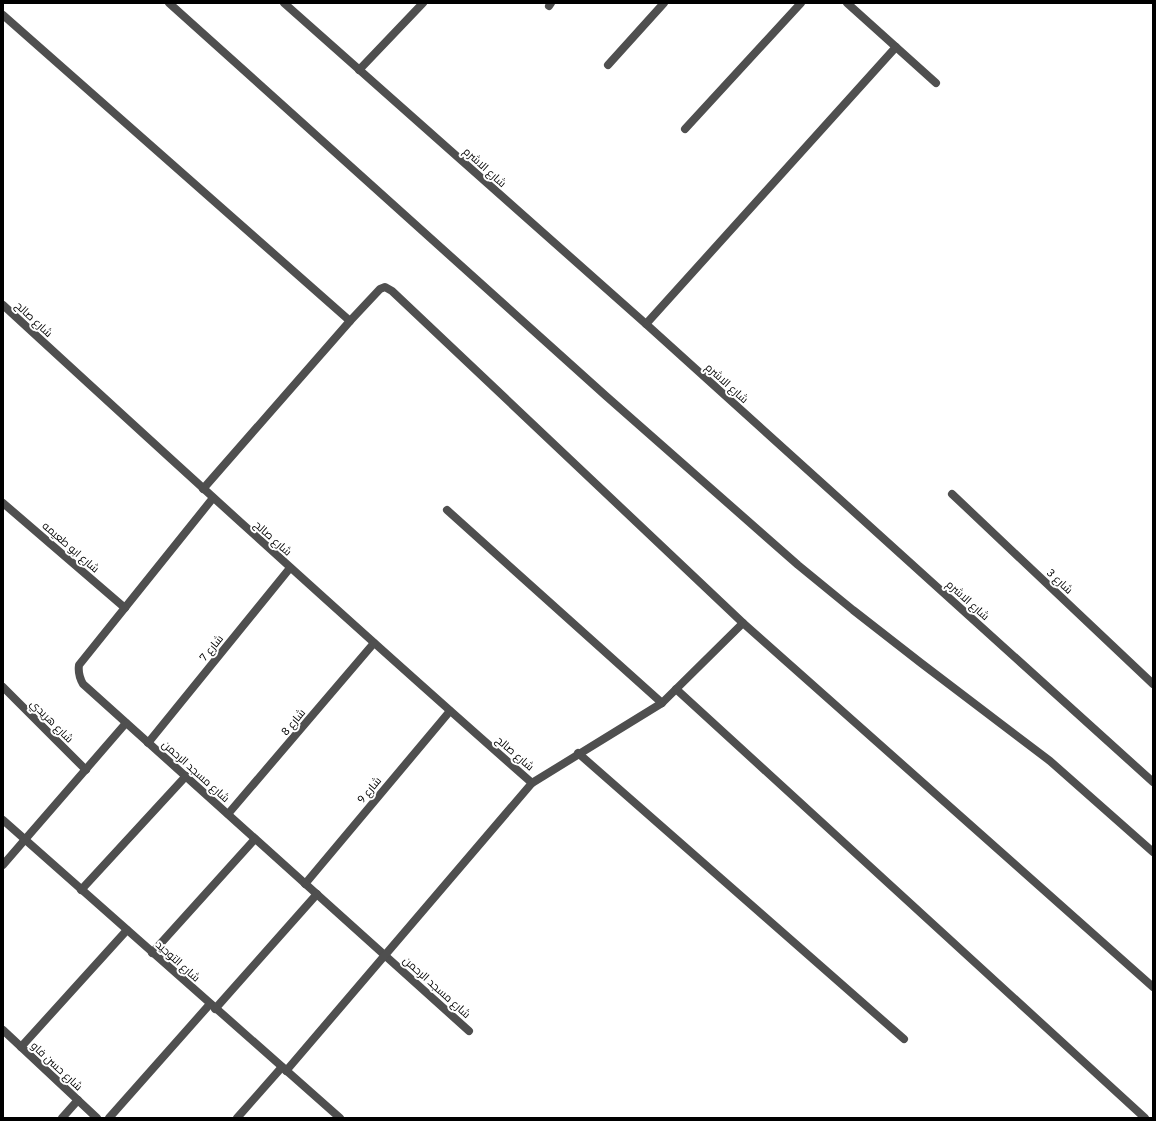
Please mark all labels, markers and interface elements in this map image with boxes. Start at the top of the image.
street label: شارع الاشرم [460,144,509,191]
street label: شارع صالح [12,298,56,341]
street label: شارع الاشرم [702,360,751,407]
street label: شارع صالح [251,517,295,559]
street label: شارع ابو طعيمه [39,518,102,576]
street label: شارع 3 [1043,565,1076,597]
street label: شارع الاشرم [943,577,992,624]
street label: شارع 7 [196,632,227,665]
street label: شارع هريدي [26,696,77,747]
street label: شارع 8 [278,706,309,739]
street label: شارع صالح [492,733,537,774]
street label: شارع مسجد الرحمن [159,737,233,806]
street label: شارع 9 [354,774,385,807]
street label: شارع التوحيد [152,937,203,985]
street label: شارع مسجد الرحمن [400,953,474,1022]
street label: شارع حسن فاو [28,1039,86,1094]

